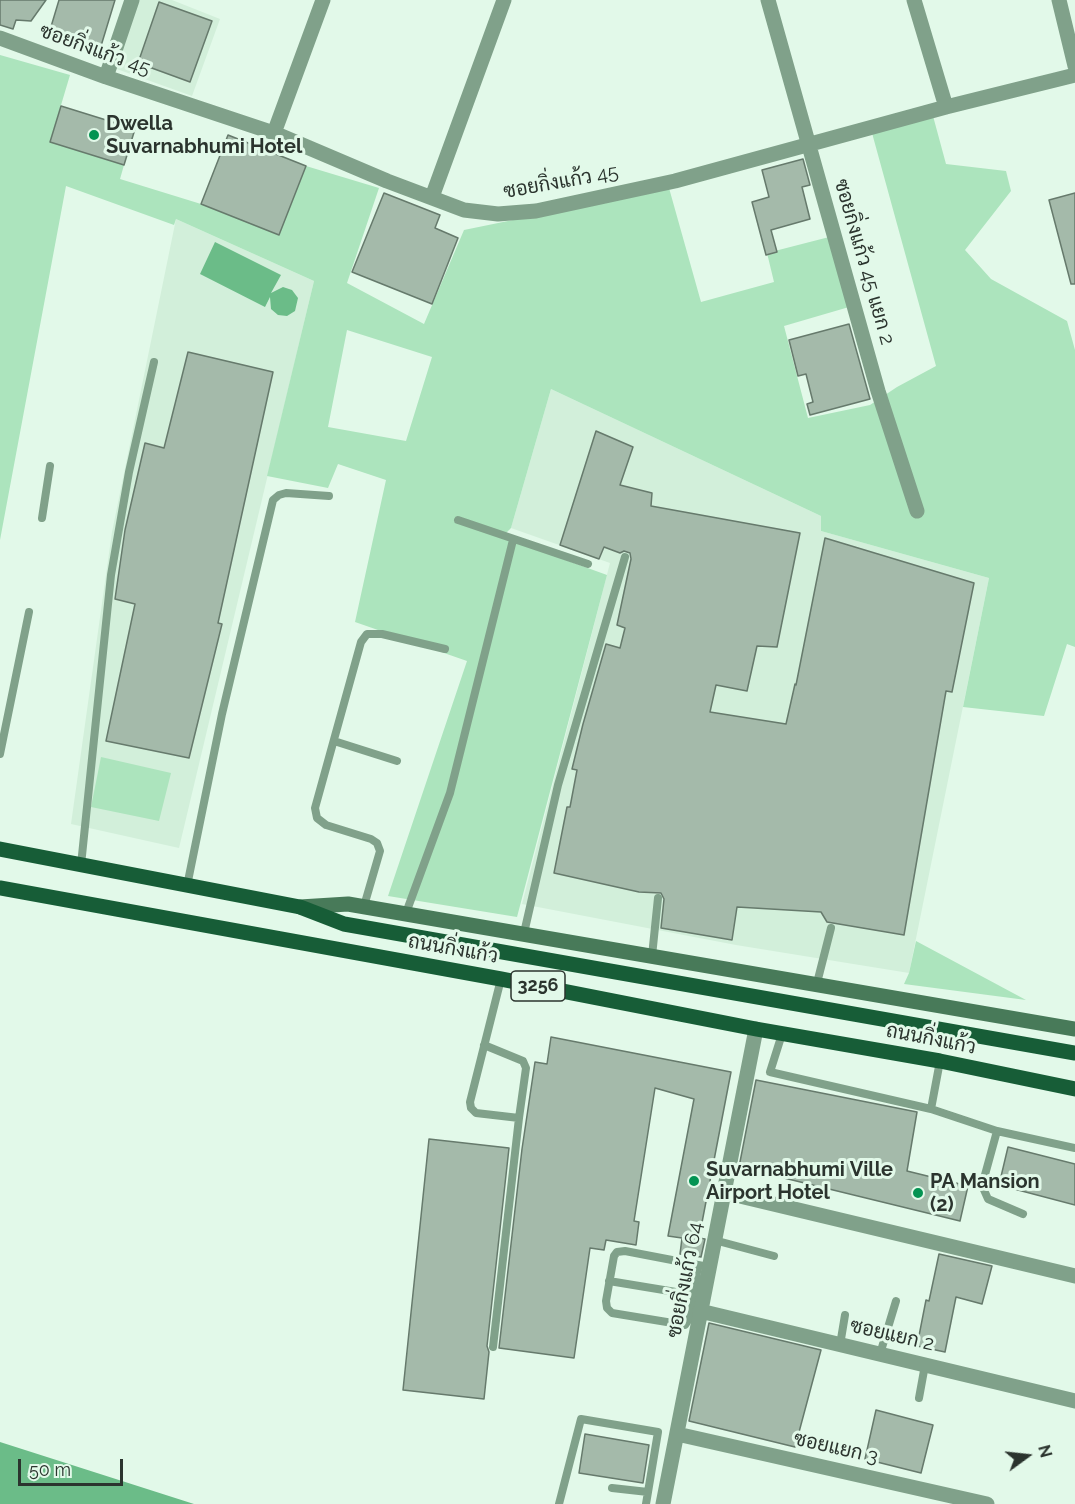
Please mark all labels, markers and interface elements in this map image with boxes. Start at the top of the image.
street label: ซอยกิ่งแก้ว 45 [36,19,154,81]
place label: Dwella Suvarnabhumi Hotel [106,112,302,159]
marker: Dwella Suvarnabhumi Hotel [87,128,101,142]
street label: ซอยกิ่งแก้ว 45 [502,160,620,204]
street label: ซอยกิ่งแก้ว 45 แยก 2 [829,176,899,348]
street label: ถนนกิ่งแก้ว [406,929,500,969]
road number: 3256 [511,971,565,1001]
street label: ถนนกิ่งแก้ว [884,1019,978,1059]
place label: Suvarnabhumi Ville Airport Hotel [706,1158,893,1205]
place label: PA Mansion (2) [930,1170,1040,1217]
marker: Suvarnabhumi Ville Airport Hotel [687,1174,701,1188]
marker: PA Mansion (2) [911,1186,925,1200]
street label: ซอยกิ่งแก้ว 64 [662,1220,708,1340]
street label: ซอยแยก 2 [848,1314,936,1356]
north arrow [997,1426,1057,1486]
street label: ซอยแยก 3 [791,1427,881,1469]
text: N [1034,1443,1056,1460]
scale bar [21,1447,126,1485]
text: 50 m [29,1459,71,1480]

